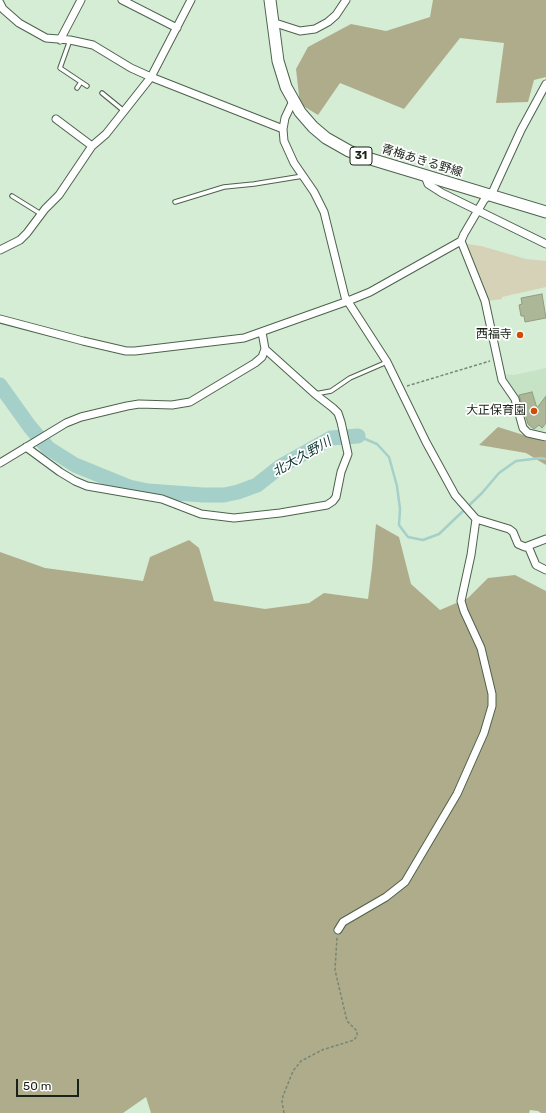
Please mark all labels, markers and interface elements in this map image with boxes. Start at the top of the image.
street label: 青梅あきる野線 [380,142,464,180]
road number: 31 [350,147,372,165]
place label: 西福寺 [476,328,512,342]
marker: 西福寺 [515,330,525,340]
place label: 大正保育園 [466,404,526,418]
marker: 大正保育園 [529,406,539,416]
water label: 北大久野川 [270,434,334,480]
scale bar [18,1071,81,1097]
text: 50 m [23,1079,51,1093]

